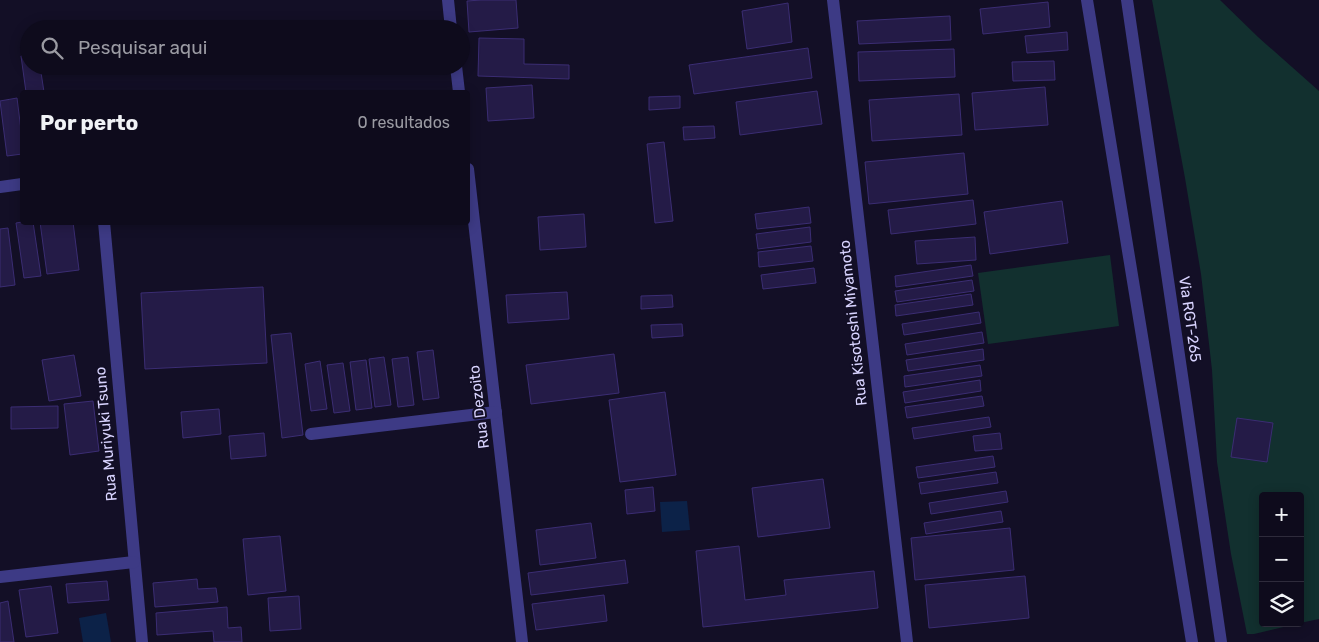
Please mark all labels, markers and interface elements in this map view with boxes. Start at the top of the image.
search box [20,20,470,75]
icon: search [38,34,66,62]
text: Pesquisar aqui [78,36,207,59]
text: Por perto [40,110,138,135]
text: 0 resultados [357,113,450,132]
street label: Rua Kisotoshi Miyamoto [835,239,871,407]
street label: Via RGT-265 [1175,275,1205,363]
street label: Rua Dezoito [465,364,493,450]
street label: Rua Muriyuki Tsuno [91,366,121,502]
map controls [1259,492,1304,627]
button: + [1259,492,1304,537]
button: − [1259,537,1304,582]
button: layers [1259,582,1304,627]

